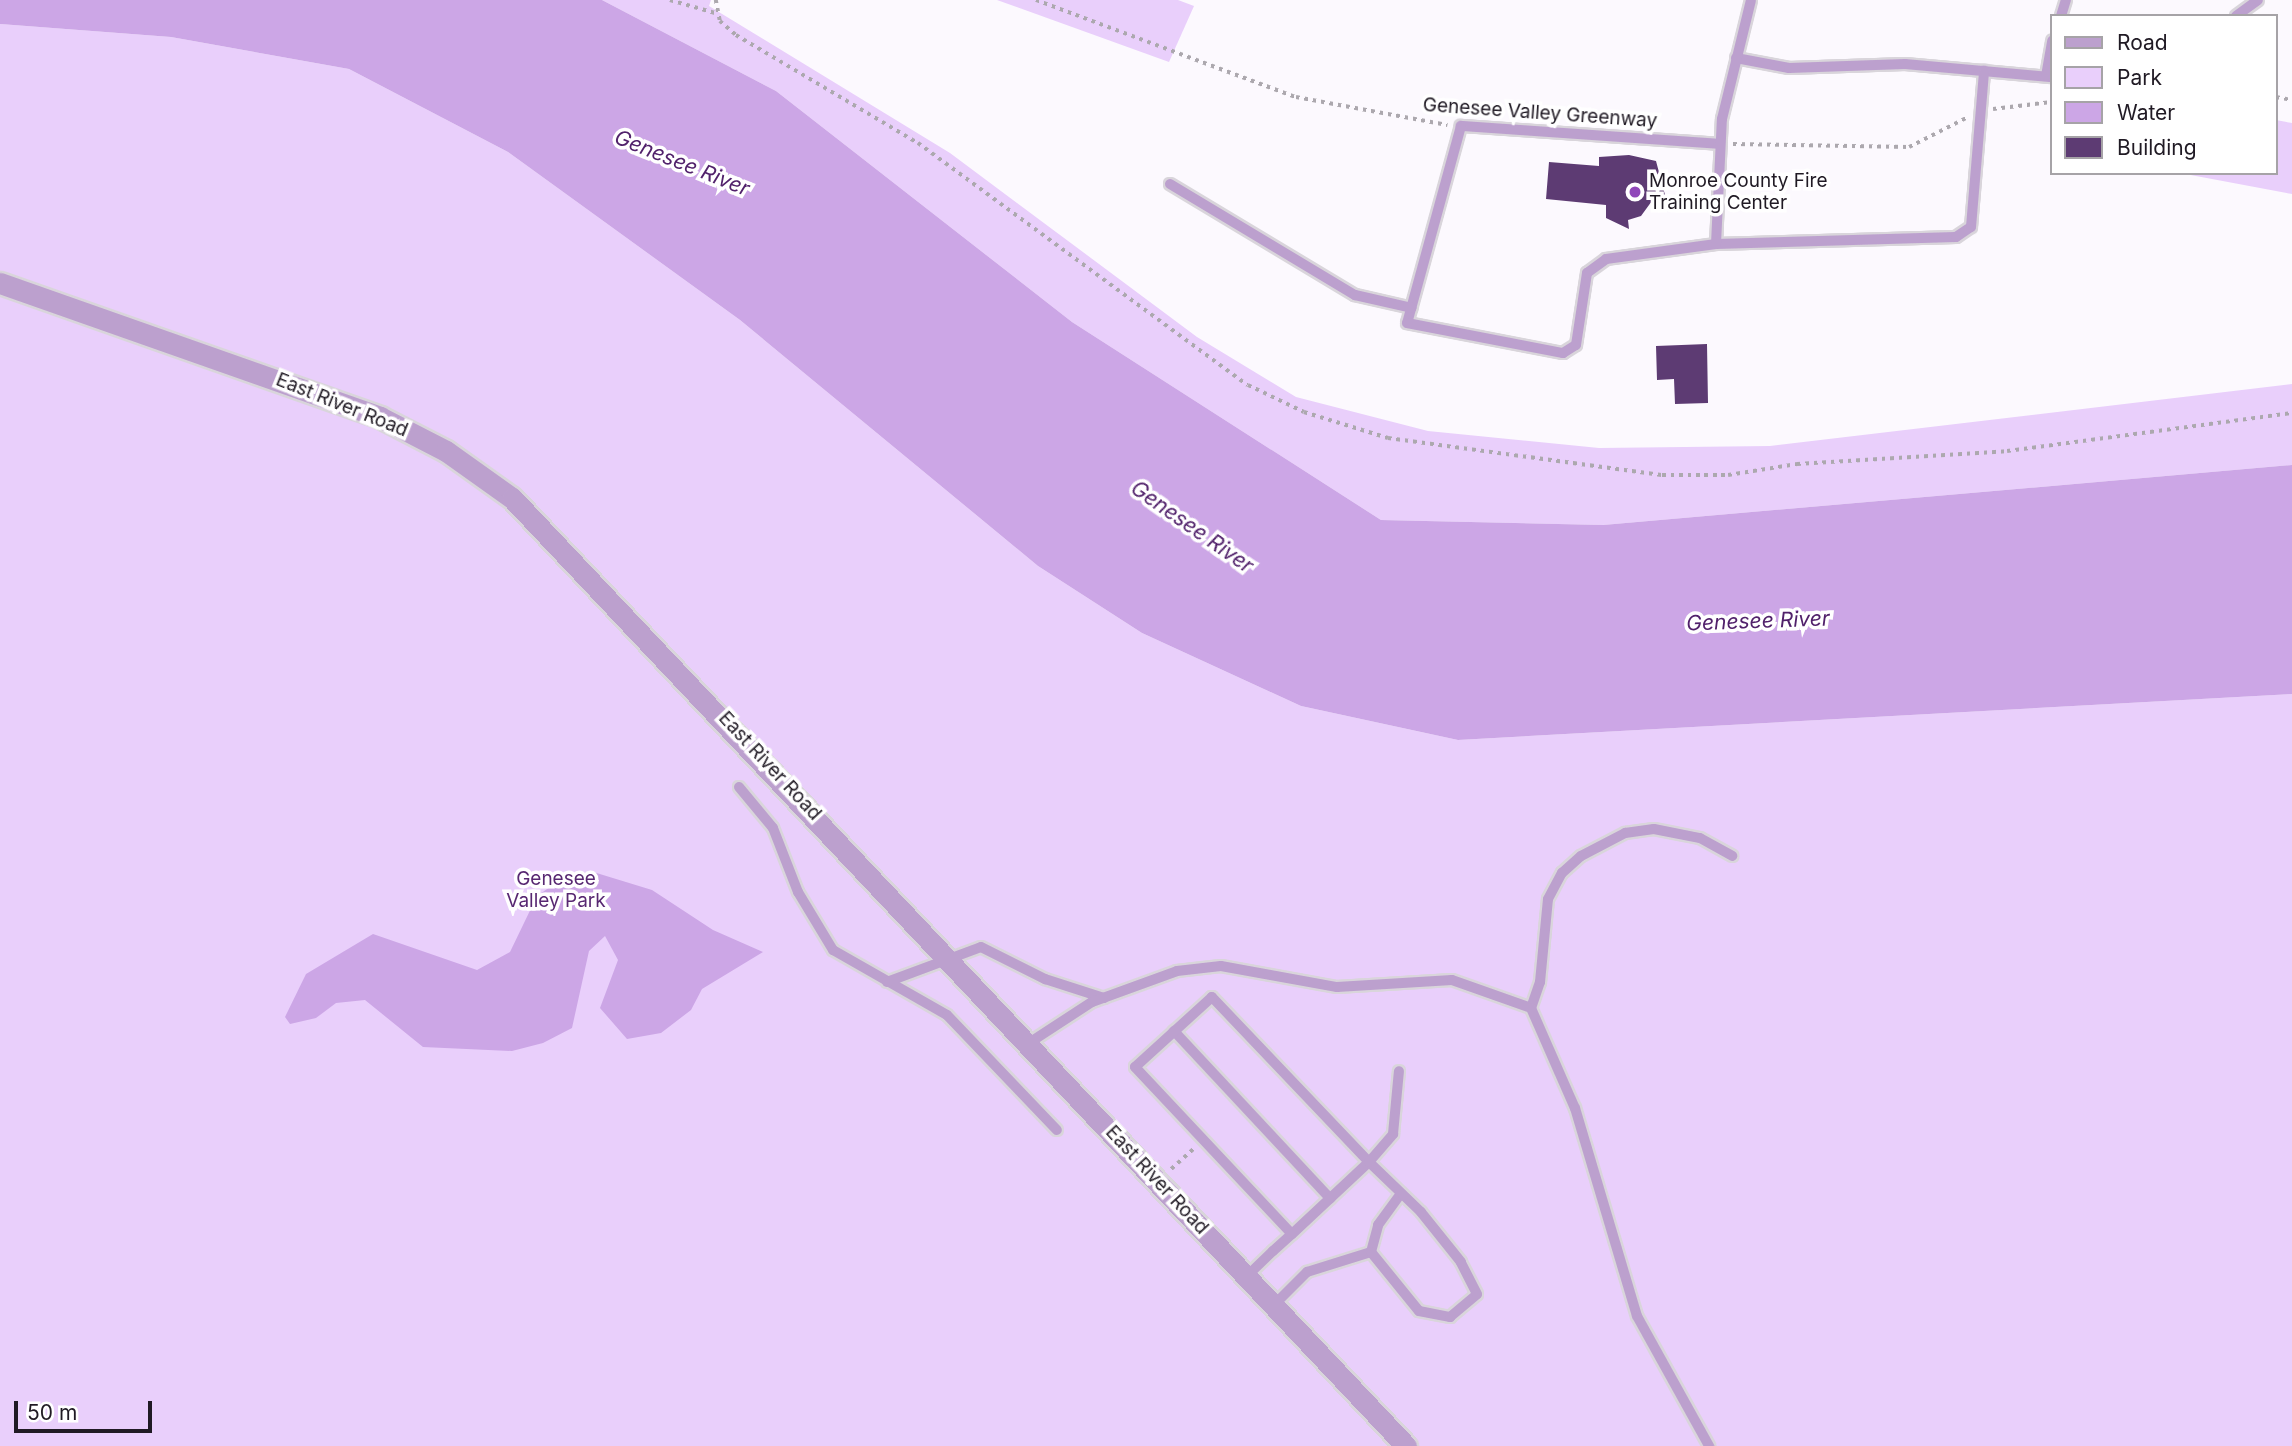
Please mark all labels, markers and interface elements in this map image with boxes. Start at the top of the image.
legend [2050,14,2278,175]
text: Road [2117,30,2168,55]
text: Park [2117,65,2162,90]
street label: Genesee Valley Greenway [1422,93,1658,133]
text: Water [2117,100,2175,125]
water label: Genesee River [611,124,753,202]
text: Building [2117,135,2197,160]
place label: Monroe County Fire Training Center [1649,170,1828,214]
marker: Monroe County Fire Training Center [1627,184,1643,200]
street label: East River Road [273,368,411,442]
water label: Genesee River [1126,476,1258,578]
water label: Genesee River [1686,606,1830,636]
street label: East River Road [714,707,826,825]
park label: Genesee Valley Park [506,868,606,912]
street label: East River Road [1101,1121,1213,1239]
scale bar [18,1386,156,1430]
text: 50 m [27,1400,77,1425]

